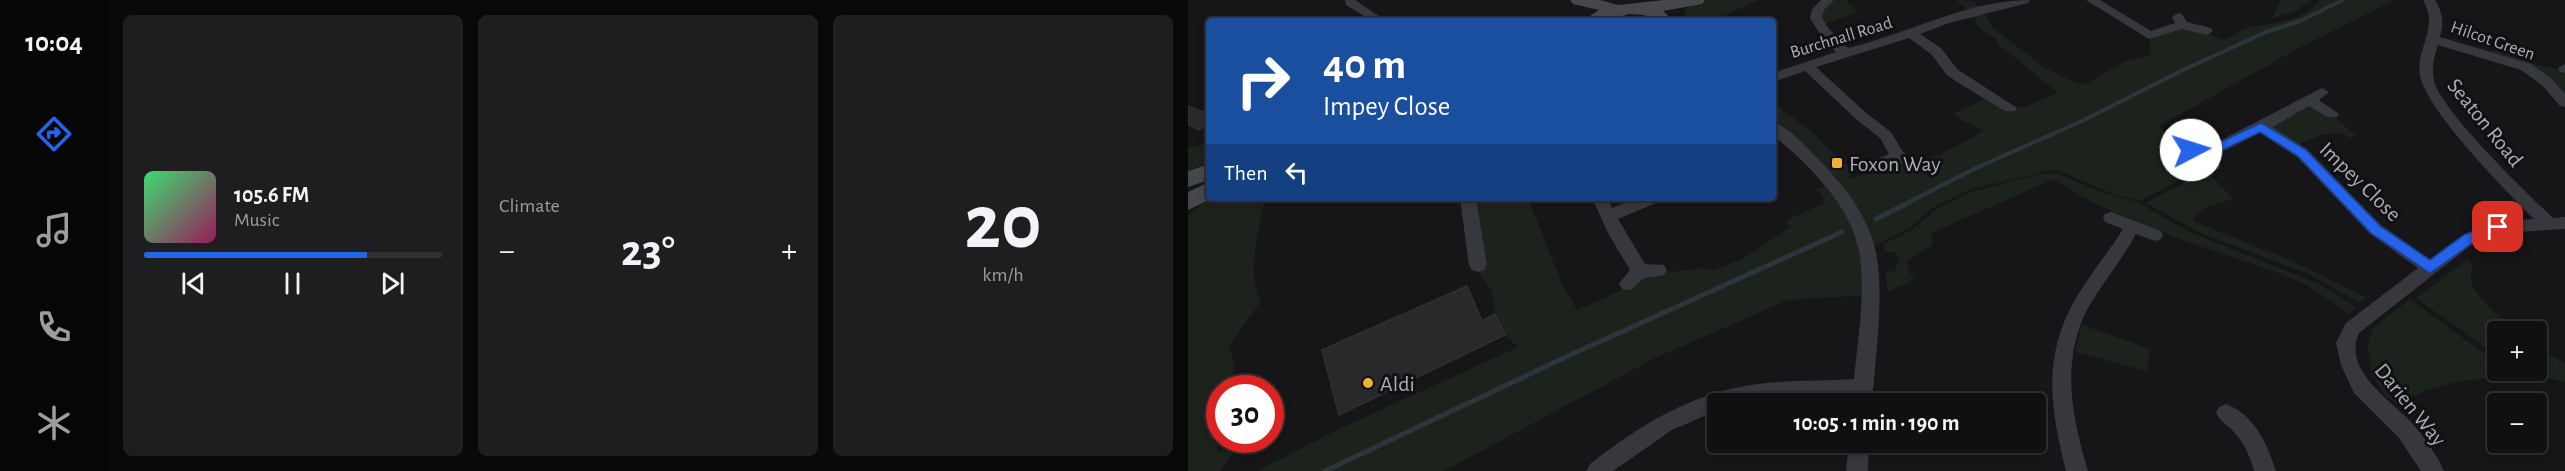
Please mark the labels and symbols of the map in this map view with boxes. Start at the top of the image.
street label: Burchnall Road [1788,14,1895,62]
street label: Hilcot Green [2448,18,2537,64]
street label: Seaton Road [2443,74,2527,171]
position arrow [2159,118,2223,182]
street label: Impey Close [2315,138,2405,226]
place label: Foxon Way [1849,153,1941,175]
marker: Foxon Way [1830,156,1844,170]
pin [2472,201,2523,252]
street label: Darien Way [2370,359,2450,451]
place label: Aldi [1380,373,1415,395]
speed limit sign: 30 [1206,375,1284,453]
marker: Aldi [1361,376,1375,390]

